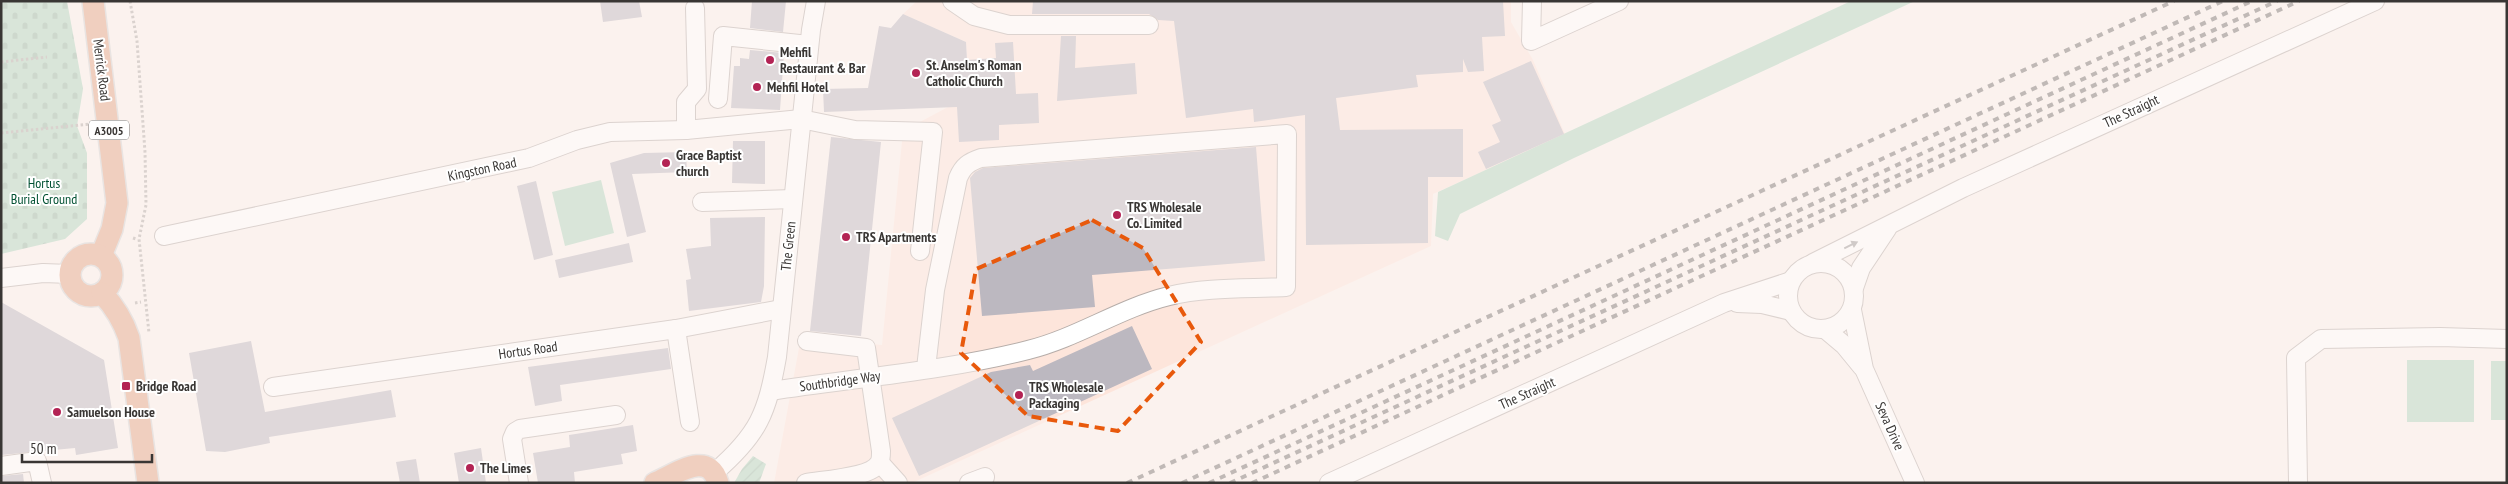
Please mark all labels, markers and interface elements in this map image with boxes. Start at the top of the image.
street label: Merrick Road [89,38,115,102]
place label: Mehfil Restaurant & Bar [780,43,866,77]
marker: Mehfil Restaurant & Bar [764,54,776,66]
place label: St. Anselm's Roman Catholic Church [926,56,1022,90]
marker: St. Anselm's Roman Catholic Church [910,67,922,79]
place label: Mehfil Hotel [767,78,829,96]
marker: Mehfil Hotel [751,81,763,93]
street label: The Straight [2100,90,2162,132]
road number: A3005 [89,120,129,140]
place label: Grace Baptist church [676,146,742,180]
street label: Kingston Road [446,153,518,185]
marker: Grace Baptist church [660,157,672,169]
park label: Hortus Burial Ground [11,174,77,208]
place label: TRS Wholesale Co. Limited [1127,198,1201,232]
marker: TRS Wholesale Co. Limited [1111,209,1123,221]
street label: The Green [776,220,800,272]
place label: TRS Apartments [856,228,936,246]
marker: TRS Apartments [840,231,852,243]
one-way arrow [1844,241,1858,249]
street label: Hortus Road [497,337,559,363]
street label: Southbridge Way [798,366,882,396]
street label: The Straight [1496,373,1558,413]
place label: Bridge Road [136,377,196,395]
place label: TRS Wholesale Packaging [1029,378,1103,412]
marker: Bridge Road [120,380,132,392]
marker: TRS Wholesale Packaging [1013,389,1025,401]
street label: Seva Drive [1871,399,1909,453]
place label: Samuelson House [67,403,155,421]
marker: Samuelson House [51,406,63,418]
scale bar [22,432,152,464]
text: 50 m [30,439,56,458]
place label: The Limes [480,459,531,477]
marker: The Limes [464,462,476,474]

